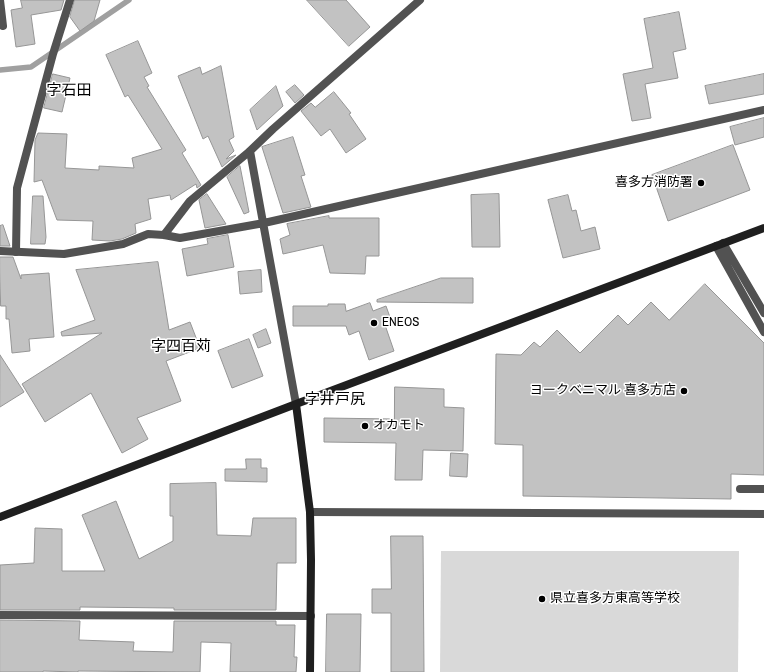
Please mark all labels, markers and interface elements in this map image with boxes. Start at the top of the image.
district label: 字石田 [47,82,91,100]
place label: 喜多方消防署 [615,175,693,191]
marker: 喜多方消防署 [696,178,706,188]
place label: ENEOS [382,315,419,331]
marker: ENEOS [369,318,379,328]
district label: 字四百苅 [151,338,211,356]
place label: ヨークベニマル 喜多方店 [530,383,676,399]
marker: ヨークベニマル 喜多方店 [679,386,689,396]
district label: 字井戸尻 [305,391,365,409]
place label: オカモト [373,418,425,434]
marker: オカモト [360,421,370,431]
place label: 県立喜多方東高等学校 [550,591,680,607]
marker: 県立喜多方東高等学校 [537,594,547,604]

